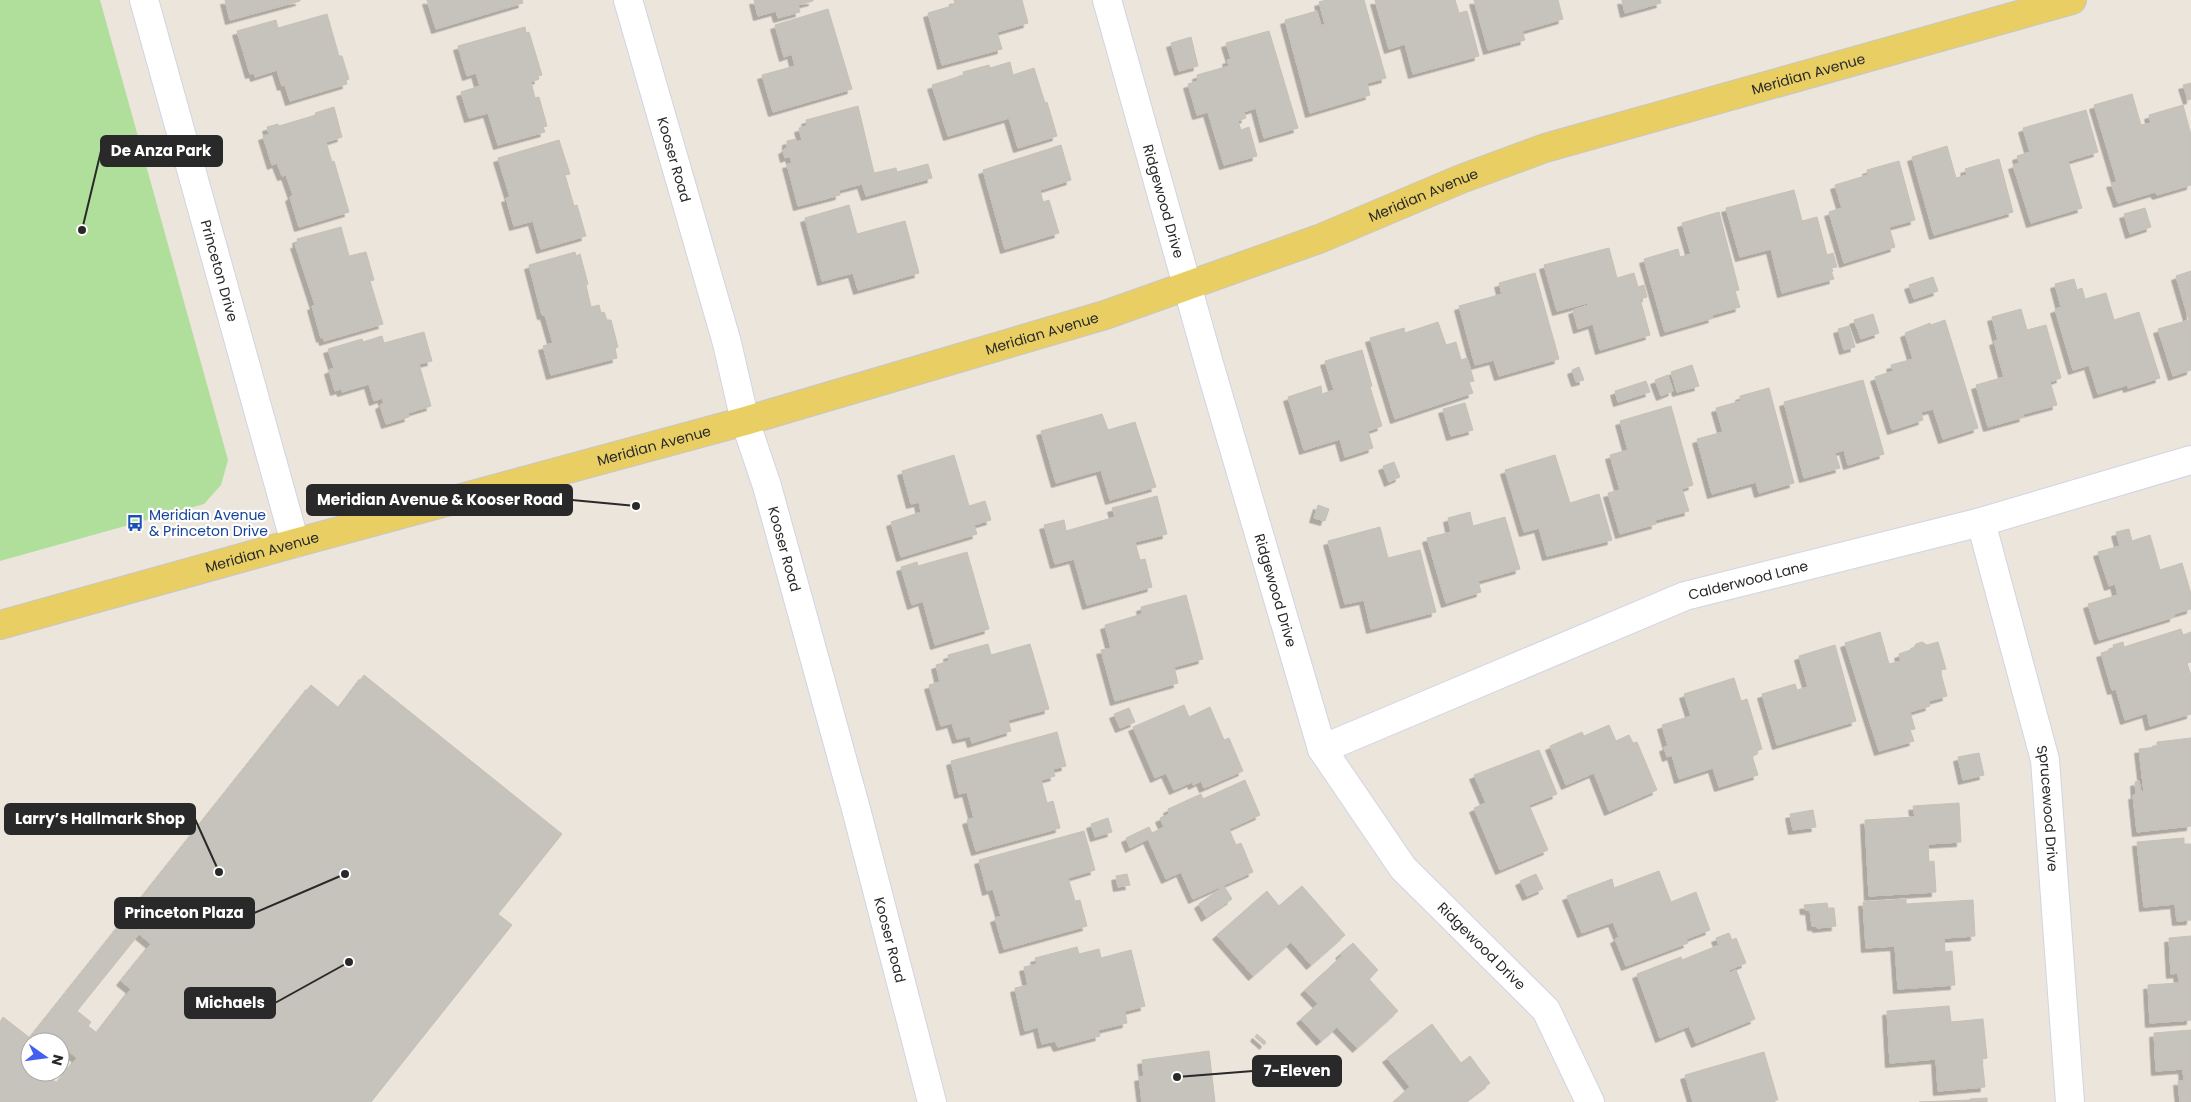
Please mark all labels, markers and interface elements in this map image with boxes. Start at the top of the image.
street label: Meridian Avenue [1749,49,1868,100]
street label: Kooser Road [652,115,696,204]
callout: De Anza Park [101,136,222,166]
text: De Anza Park [111,140,212,161]
street label: Ridgewood Drive [1138,142,1189,261]
street label: Meridian Avenue [1365,163,1481,227]
street label: Princeton Drive [196,218,243,324]
street label: Meridian Avenue [983,307,1101,360]
street label: Meridian Avenue [595,421,713,471]
callout: Meridian Avenue & Kooser Road [307,485,572,515]
text: Meridian Avenue & Kooser Road [317,489,563,510]
street label: Kooser Road [763,504,806,594]
place label: Meridian Avenue & Princeton Drive [149,505,268,541]
bus stop icon: Meridian Avenue & Princeton Drive [125,513,145,533]
street label: Meridian Avenue [203,527,321,577]
street label: Ridgewood Drive [1249,531,1302,650]
street label: Calderwood Lane [1686,556,1811,605]
street label: Sprucewood Drive [2031,743,2063,873]
callout: Larry’s Hallmark Shop [5,804,195,834]
text: Larry’s Hallmark Shop [15,808,185,829]
street label: Kooser Road [869,895,911,985]
callout: Princeton Plaza [115,898,254,928]
street label: Ridgewood Drive [1433,898,1531,995]
text: Princeton Plaza [124,902,244,923]
callout: Michaels [185,988,275,1018]
text: Michaels [195,992,265,1013]
north arrow [20,1032,70,1082]
text: N [47,1053,69,1068]
callout: 7-Eleven [1253,1056,1341,1086]
text: 7-Eleven [1263,1060,1331,1081]

